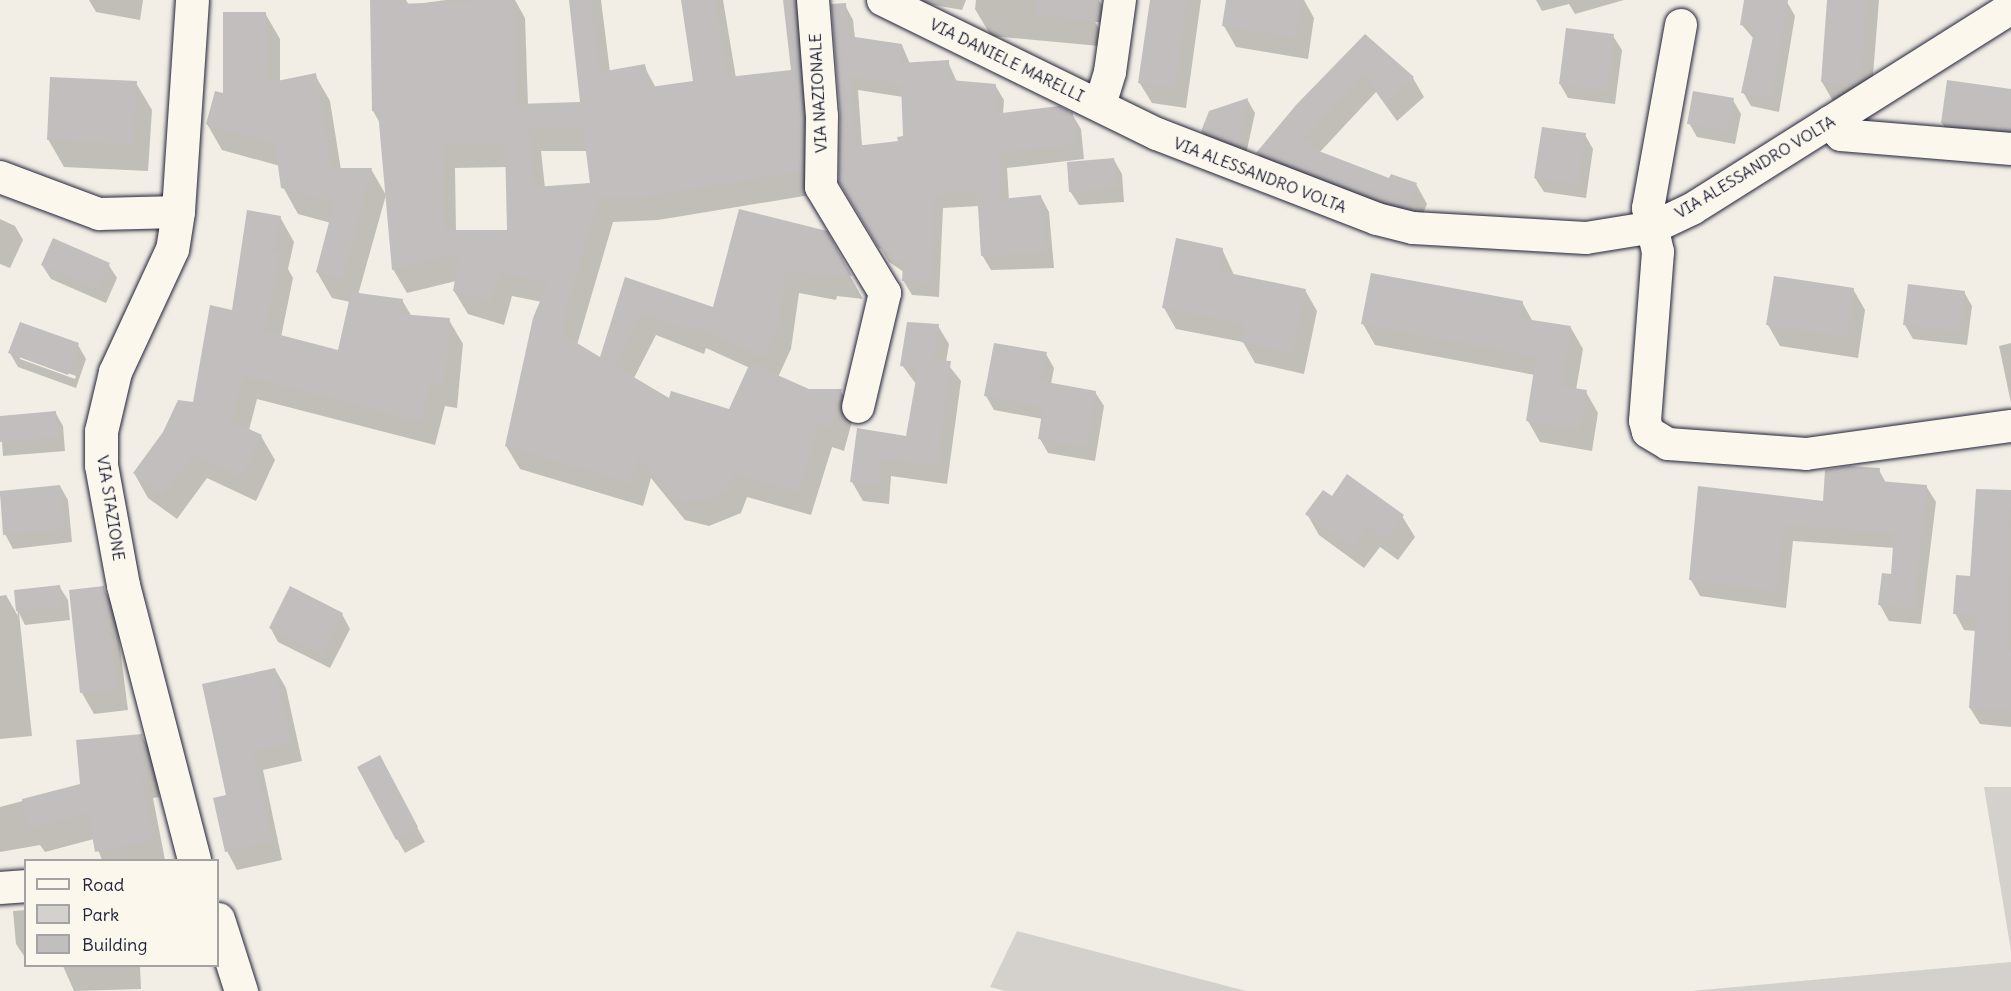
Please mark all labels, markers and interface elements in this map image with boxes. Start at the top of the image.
street label: VIA DANIELE MARELLI [927,14,1087,106]
street label: VIA NAZIONALE [805,33,831,153]
street label: VIA ALESSANDRO VOLTA [1671,112,1839,222]
street label: VIA ALESSANDRO VOLTA [1171,133,1349,217]
street label: VIA STAZIONE [93,454,129,562]
legend [24,859,219,967]
text: Road [82,873,124,896]
text: Park [82,903,119,926]
text: Building [82,933,147,956]

